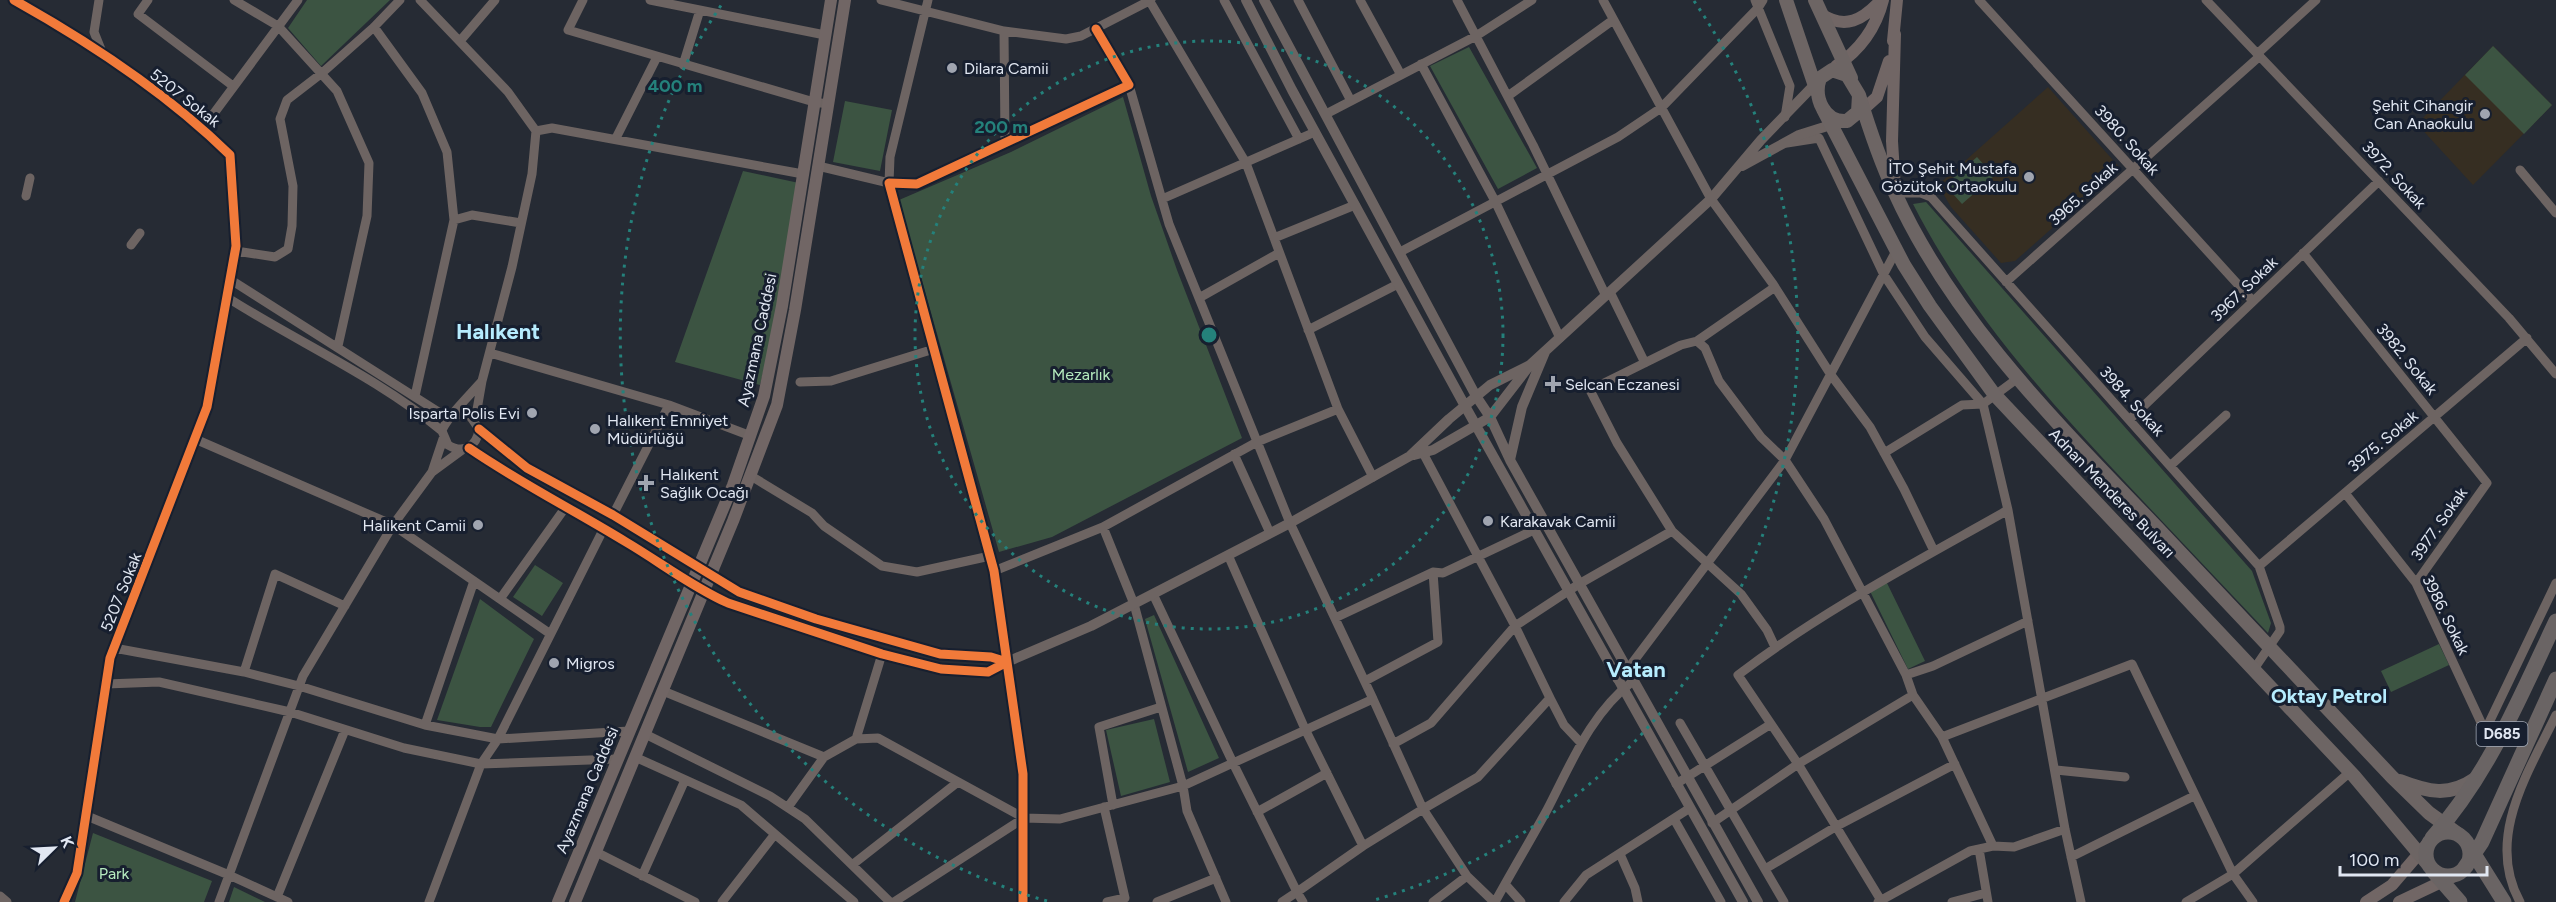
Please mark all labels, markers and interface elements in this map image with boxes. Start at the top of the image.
place label: Dilara Camii [964,59,1049,78]
marker: Dilara Camii [945,61,959,75]
street label: 5207 Sokak [146,65,224,131]
text: 400 m [648,75,702,97]
place label: Şehit Cihangir Can Anaokulu [2372,96,2474,133]
street label: 3980. Sokak [2091,101,2164,179]
marker: Şehit Cihangir Can Anaokulu [2478,107,2492,121]
text: 200 m [974,116,1028,138]
street label: 3972. Sokak [2358,137,2430,213]
street label: 3965. Sokak [2045,158,2121,230]
place label: İTO Şehit Mustafa Gözütok Ortaokulu [1881,159,2017,196]
marker: İTO Şehit Mustafa Gözütok Ortaokulu [2022,170,2036,184]
street label: 3967. Sokak [2207,252,2281,325]
street label: Ayazmana Caddesi [734,271,780,409]
district label: Halıkent [456,318,540,345]
street label: 3982. Sokak [2372,319,2442,399]
centre of rings [1199,325,1219,345]
street label: 3984. Sokak [2096,362,2168,440]
park label: Mezarlık [1052,365,1111,384]
place label: Selcan Eczanesi [1565,375,1680,394]
marker: Selcan Eczanesi [1546,377,1560,391]
place label: Isparta Polis Evi [409,404,520,423]
marker: Isparta Polis Evi [525,406,539,420]
street label: 3975. Sokak [2344,406,2422,476]
place label: Halıkent Emniyet Müdürlüğü [607,411,728,448]
marker: Halıkent Emniyet Müdürlüğü [588,422,602,436]
street label: Adnan Menderes Bulvarı [2045,424,2179,562]
place label: Halıkent Sağlık Ocağı [660,465,749,502]
marker: Halıkent Sağlık Ocağı [637,474,655,492]
street label: 3977. Sokak [2407,484,2471,564]
place label: Karakavak Camii [1500,512,1616,531]
marker: Karakavak Camii [1481,514,1495,528]
place label: Halikent Camii [363,516,466,535]
marker: Halikent Camii [471,518,485,532]
street label: 5207 Sokak [97,549,146,634]
street label: 3986. Sokak [2418,572,2474,658]
place label: Migros [566,654,615,673]
marker: Migros [547,656,561,670]
district label: Vatan [1606,656,1666,683]
district label: Oktay Petrol [2271,684,2387,708]
road number: D685 [2476,722,2528,746]
street label: Ayazmana Caddesi [552,724,622,856]
north arrow [24,818,84,878]
text: K [56,833,78,851]
scale bar [2340,839,2487,877]
text: 100 m [2349,849,2399,871]
park label: Park [99,864,129,883]

